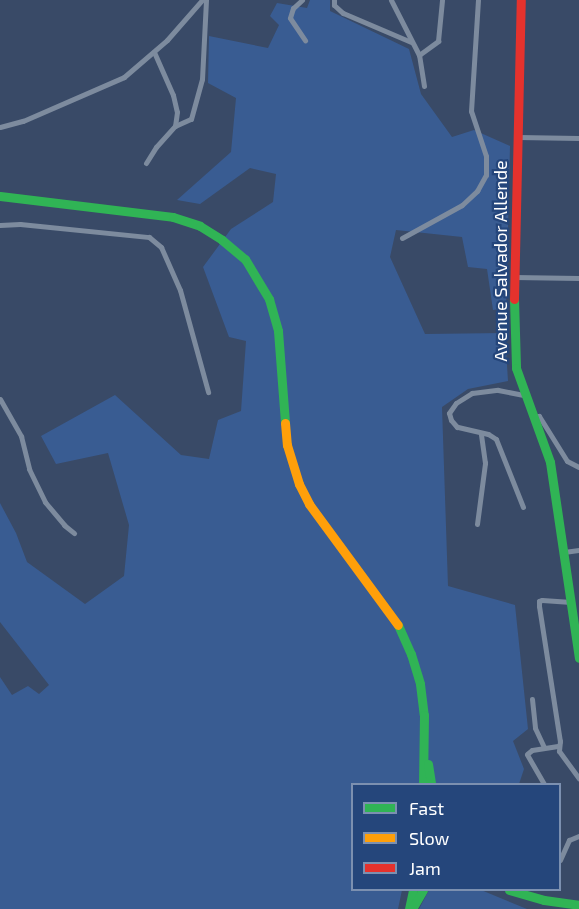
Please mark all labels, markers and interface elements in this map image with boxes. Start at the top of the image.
street label: Avenue Salvador Allende [489,160,511,362]
legend [351,783,561,891]
text: Fast [409,797,444,819]
text: Slow [409,827,449,849]
text: Jam [409,857,441,879]

